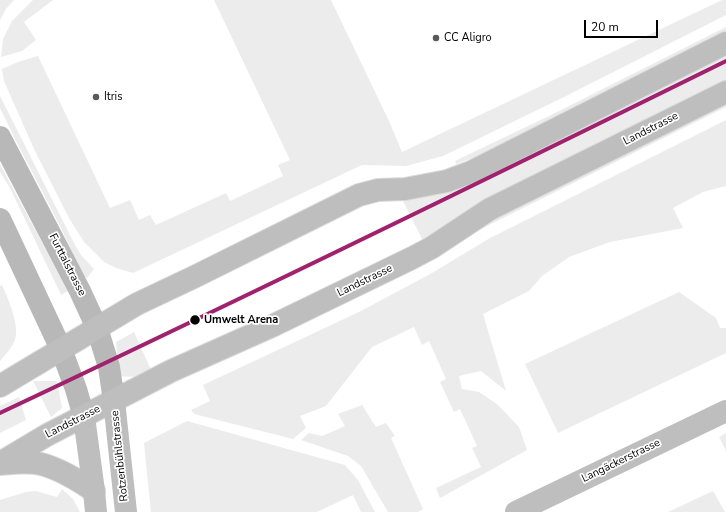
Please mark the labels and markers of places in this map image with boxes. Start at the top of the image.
place label: CC Aligro [444,31,492,45]
marker: CC Aligro [431,33,441,43]
place label: Itris [104,90,122,104]
marker: Itris [91,92,101,102]
marker: Umwelt Arena [188,313,202,327]
place label: Umwelt Arena [204,313,278,327]

